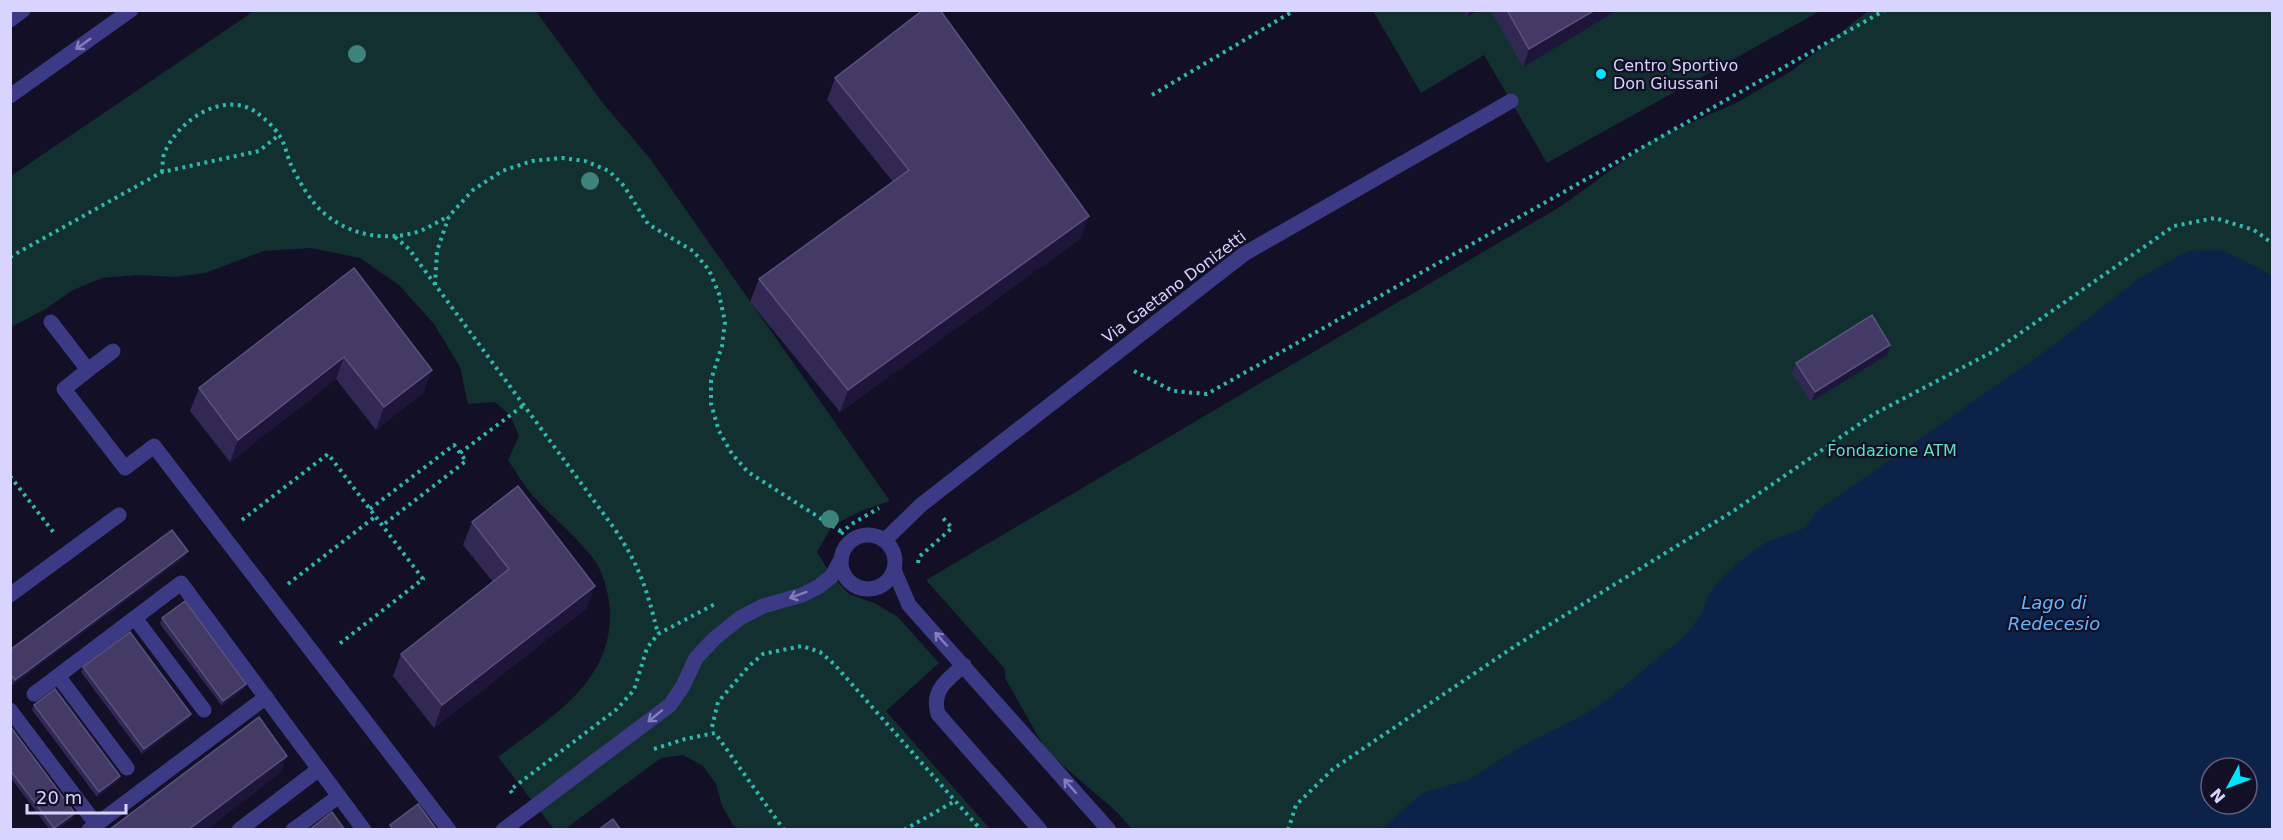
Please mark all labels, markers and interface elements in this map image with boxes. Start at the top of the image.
one-way arrow [75,38,91,51]
place label: Centro Sportivo Don Giussani [1613,56,1738,93]
marker: Centro Sportivo Don Giussani [1594,67,1608,81]
street label: Via Gaetano Donizetti [1098,227,1250,347]
park label: Fondazione ATM [1827,441,1957,460]
one-way arrow [790,591,808,602]
water label: Lago di Redecesio [2008,592,2100,634]
one-way arrow [934,632,948,647]
one-way arrow [647,710,663,723]
north arrow [2199,756,2259,816]
scale bar [27,777,126,815]
one-way arrow [1063,778,1077,793]
text: N [2206,784,2230,807]
text: 20 m [36,787,82,808]

